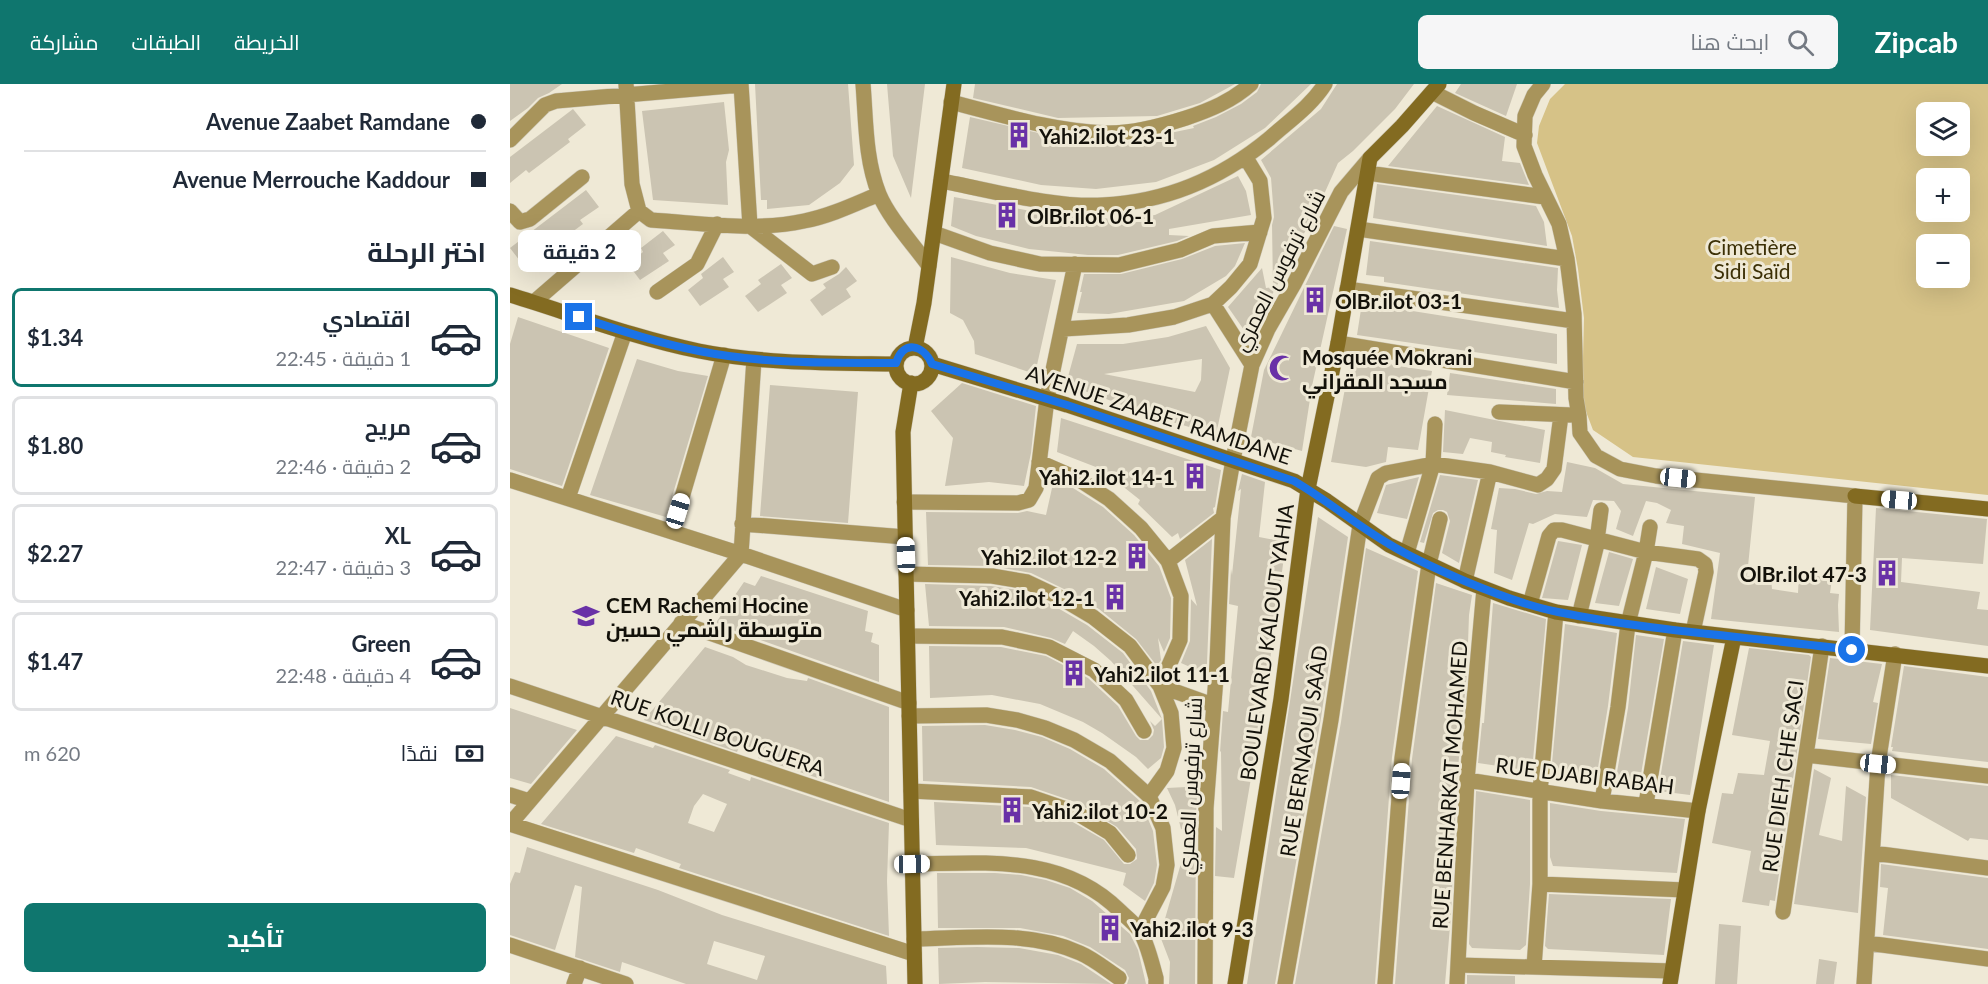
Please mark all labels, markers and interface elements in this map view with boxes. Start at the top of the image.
search box [1418,15,1838,69]
text: Zipcab [1874,25,1958,59]
icon: search [1784,26,1817,59]
text: ابحث هنا [1690,28,1769,55]
text: مشاركة [30,29,99,54]
text: الطبقات [132,29,201,54]
text: الخريطة [234,29,300,54]
map controls [1916,102,1970,288]
button: layers [1916,102,1970,156]
text: Avenue Zaabet Ramdane [206,108,450,135]
building icon: Yahi2.ilot 23-1 [1004,120,1034,150]
place label: Yahi2.ilot 23-1 [1038,123,1175,148]
text: Avenue Merrouche Kaddour [173,166,450,193]
button: + [1916,168,1970,222]
street label: شارع ترفوس العمري [1227,185,1334,357]
building icon: OlBr.ilot 06-1 [992,200,1022,230]
place label: OlBr.ilot 06-1 [1027,203,1154,228]
callout: 2 دقيقة [518,230,640,272]
park label: Cimetière Sidi Saïd [1707,234,1797,283]
button: − [1916,234,1970,288]
text: اختر الرحلة [367,235,486,268]
text: 2 دقيقة [543,239,616,263]
building icon: OlBr.ilot 03-1 [1300,285,1330,315]
place label: OlBr.ilot 03-1 [1335,288,1462,313]
route end [565,303,592,330]
text: اقتصادي [322,305,411,332]
icon: car [429,311,483,365]
text: $1.34 [27,324,83,351]
place label: Mosquée Mokrani مسجد المقراني [1302,344,1472,399]
text: 1 دقيقة · 22:45 [275,346,411,370]
mosque icon: Mosquée Mokrani مسجد المقراني [1267,353,1297,383]
street label: AVENUE ZAABET RAMDANE [1023,359,1295,469]
text: مريح [365,413,411,440]
icon: car [429,419,483,473]
text: $1.80 [27,432,83,459]
text: 2 دقيقة · 22:46 [275,454,411,478]
building icon: Yahi2.ilot 14-1 [1180,461,1210,491]
place label: Yahi2.ilot 14-1 [1038,464,1175,489]
car [1659,467,1697,489]
car [1880,489,1918,511]
car [664,491,692,531]
street label: BOULEVARD KALOUT YAHIA [1234,501,1298,782]
text: XL [385,522,411,549]
icon: car [429,527,483,581]
car [896,537,916,573]
text: $2.27 [27,540,83,567]
building icon: Yahi2.ilot 12-2 [1122,541,1152,571]
place label: Yahi2.ilot 12-2 [980,544,1117,569]
text: 3 دقيقة · 22:47 [275,555,411,579]
building icon: OlBr.ilot 47-3 [1872,558,1902,588]
place label: OlBr.ilot 47-3 [1740,561,1867,586]
building icon: Yahi2.ilot 12-1 [1100,582,1130,612]
place label: Yahi2.ilot 12-1 [958,585,1095,610]
place label: CEM Rachemi Hocine متوسطة راشمي حسين [606,592,823,647]
school or university icon: CEM Rachemi Hocine متوسطة راشمي حسين [571,601,601,631]
text: Green [351,630,411,657]
icon: car [429,635,483,689]
route start [1838,636,1865,663]
street label: RUE BENHARKAT MOHAMED [1426,640,1472,930]
street label: RUE BERNAOUI SAÂD [1274,643,1332,859]
text: $1.47 [27,648,83,675]
building icon: Yahi2.ilot 11-1 [1059,658,1089,688]
place label: Yahi2.ilot 11-1 [1093,661,1230,686]
text: 4 دقيقة · 22:48 [275,663,411,687]
street label: RUE DIEH CHE SACI [1756,678,1808,874]
street label: RUE KOLLI BOUGUERA [608,684,829,781]
street label: شارع ترفوس العمري [1172,697,1211,876]
icon: cash [453,737,486,770]
text: نقدًا [400,739,438,766]
text: 620 m [24,741,80,765]
street label: RUE DJABI RABAH [1494,752,1676,798]
car [1859,753,1897,775]
car [1391,762,1411,800]
building icon: Yahi2.ilot 10-2 [997,795,1027,825]
place label: Yahi2.ilot 10-2 [1031,798,1168,823]
car [894,855,930,873]
button: تأكيد [24,903,486,972]
building icon: Yahi2.ilot 9-3 [1095,913,1125,943]
place label: Yahi2.ilot 9-3 [1129,916,1254,941]

